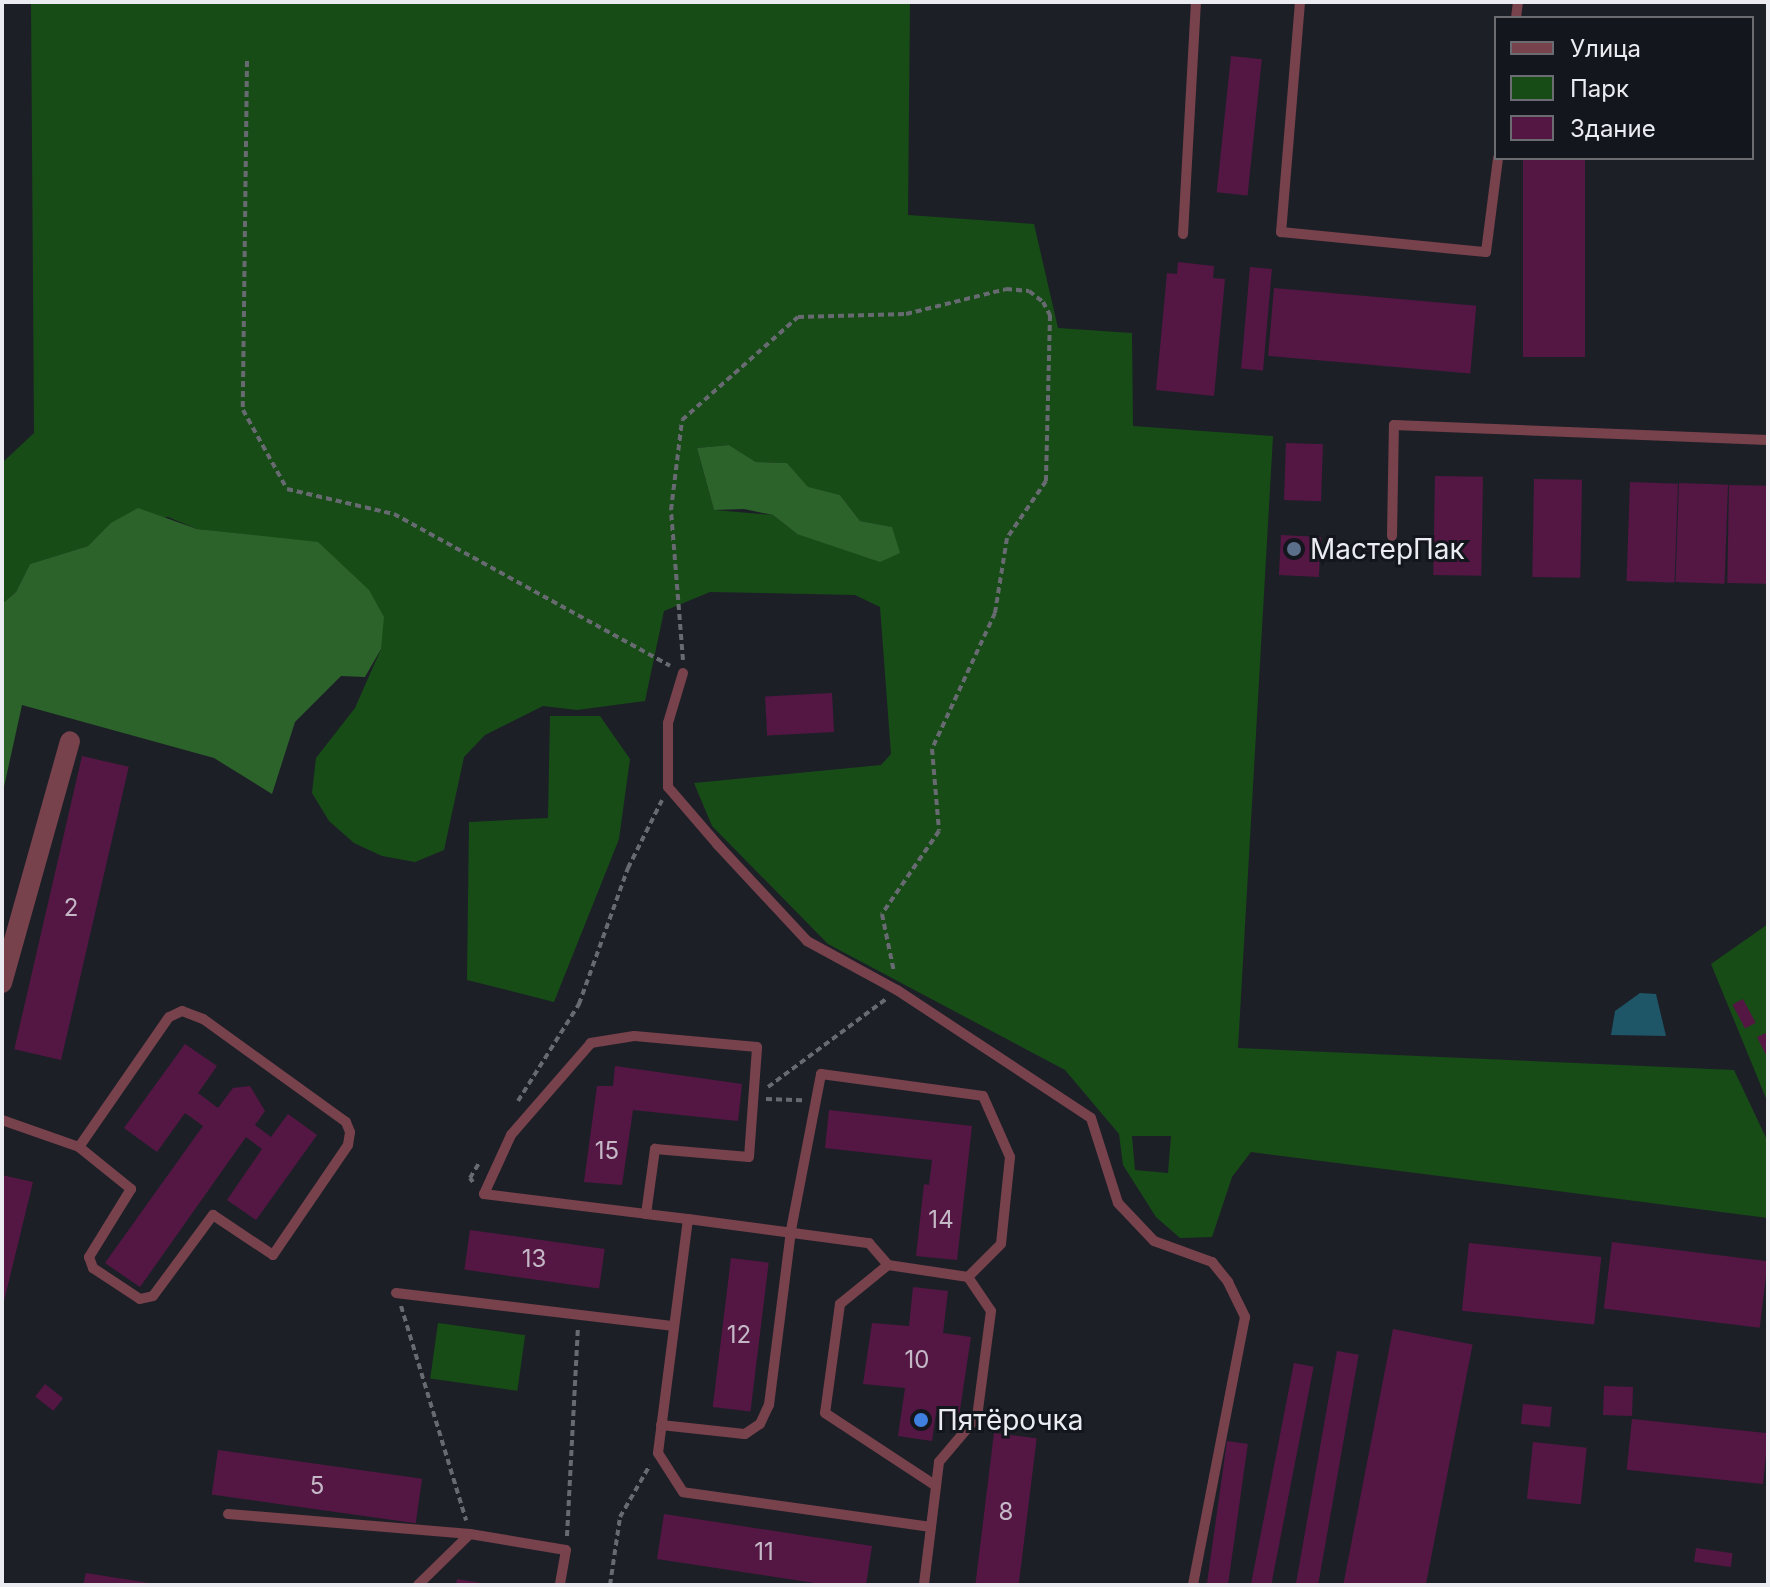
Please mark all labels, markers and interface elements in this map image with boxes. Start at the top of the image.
legend [1494,16,1754,160]
text: Улица [1570,34,1641,63]
text: Парк [1570,74,1629,103]
text: Здание [1570,114,1656,143]
place label: МастерПак [1310,532,1465,566]
marker: МастерПак [1285,540,1303,558]
house number: 2 [64,894,78,922]
house number: 15 [595,1137,619,1165]
house number: 14 [928,1206,954,1234]
house number: 13 [522,1245,546,1273]
house number: 12 [727,1321,751,1349]
house number: 10 [905,1346,929,1374]
place label: Пятёрочка [937,1403,1084,1437]
marker: Пятёрочка [912,1411,930,1429]
house number: 5 [310,1472,324,1500]
house number: 8 [999,1498,1013,1526]
house number: 11 [754,1538,774,1566]

